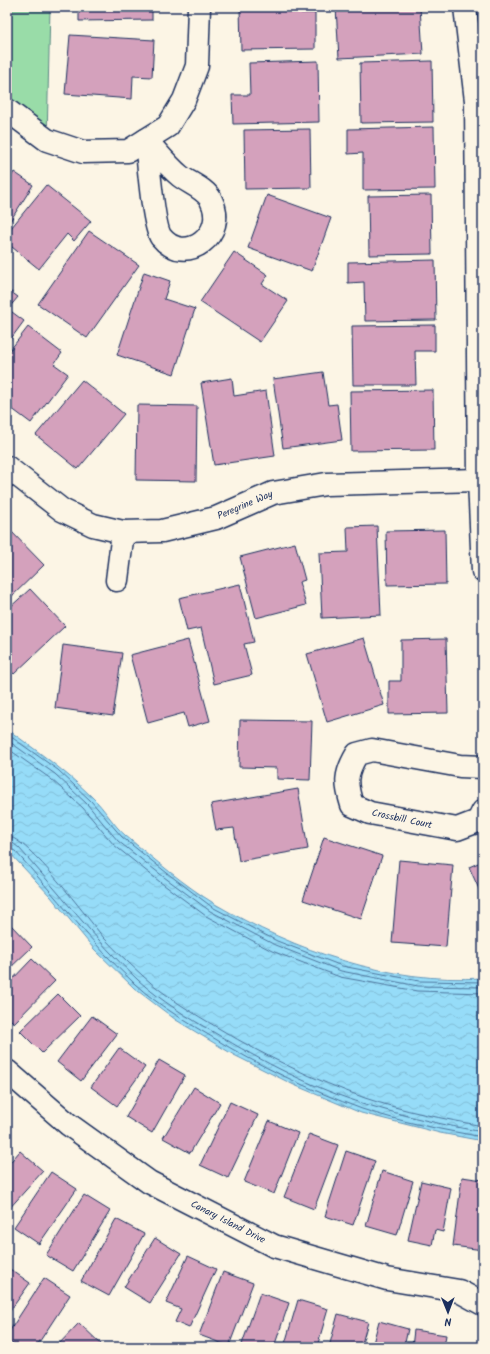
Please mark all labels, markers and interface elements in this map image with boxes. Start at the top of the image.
street label: Peregrine Way [215,486,276,524]
street label: Crossbill Court [370,805,434,833]
street label: Canary Island Drive [188,1196,269,1248]
north arrow [428,1292,468,1332]
text: N [444,1312,452,1330]

